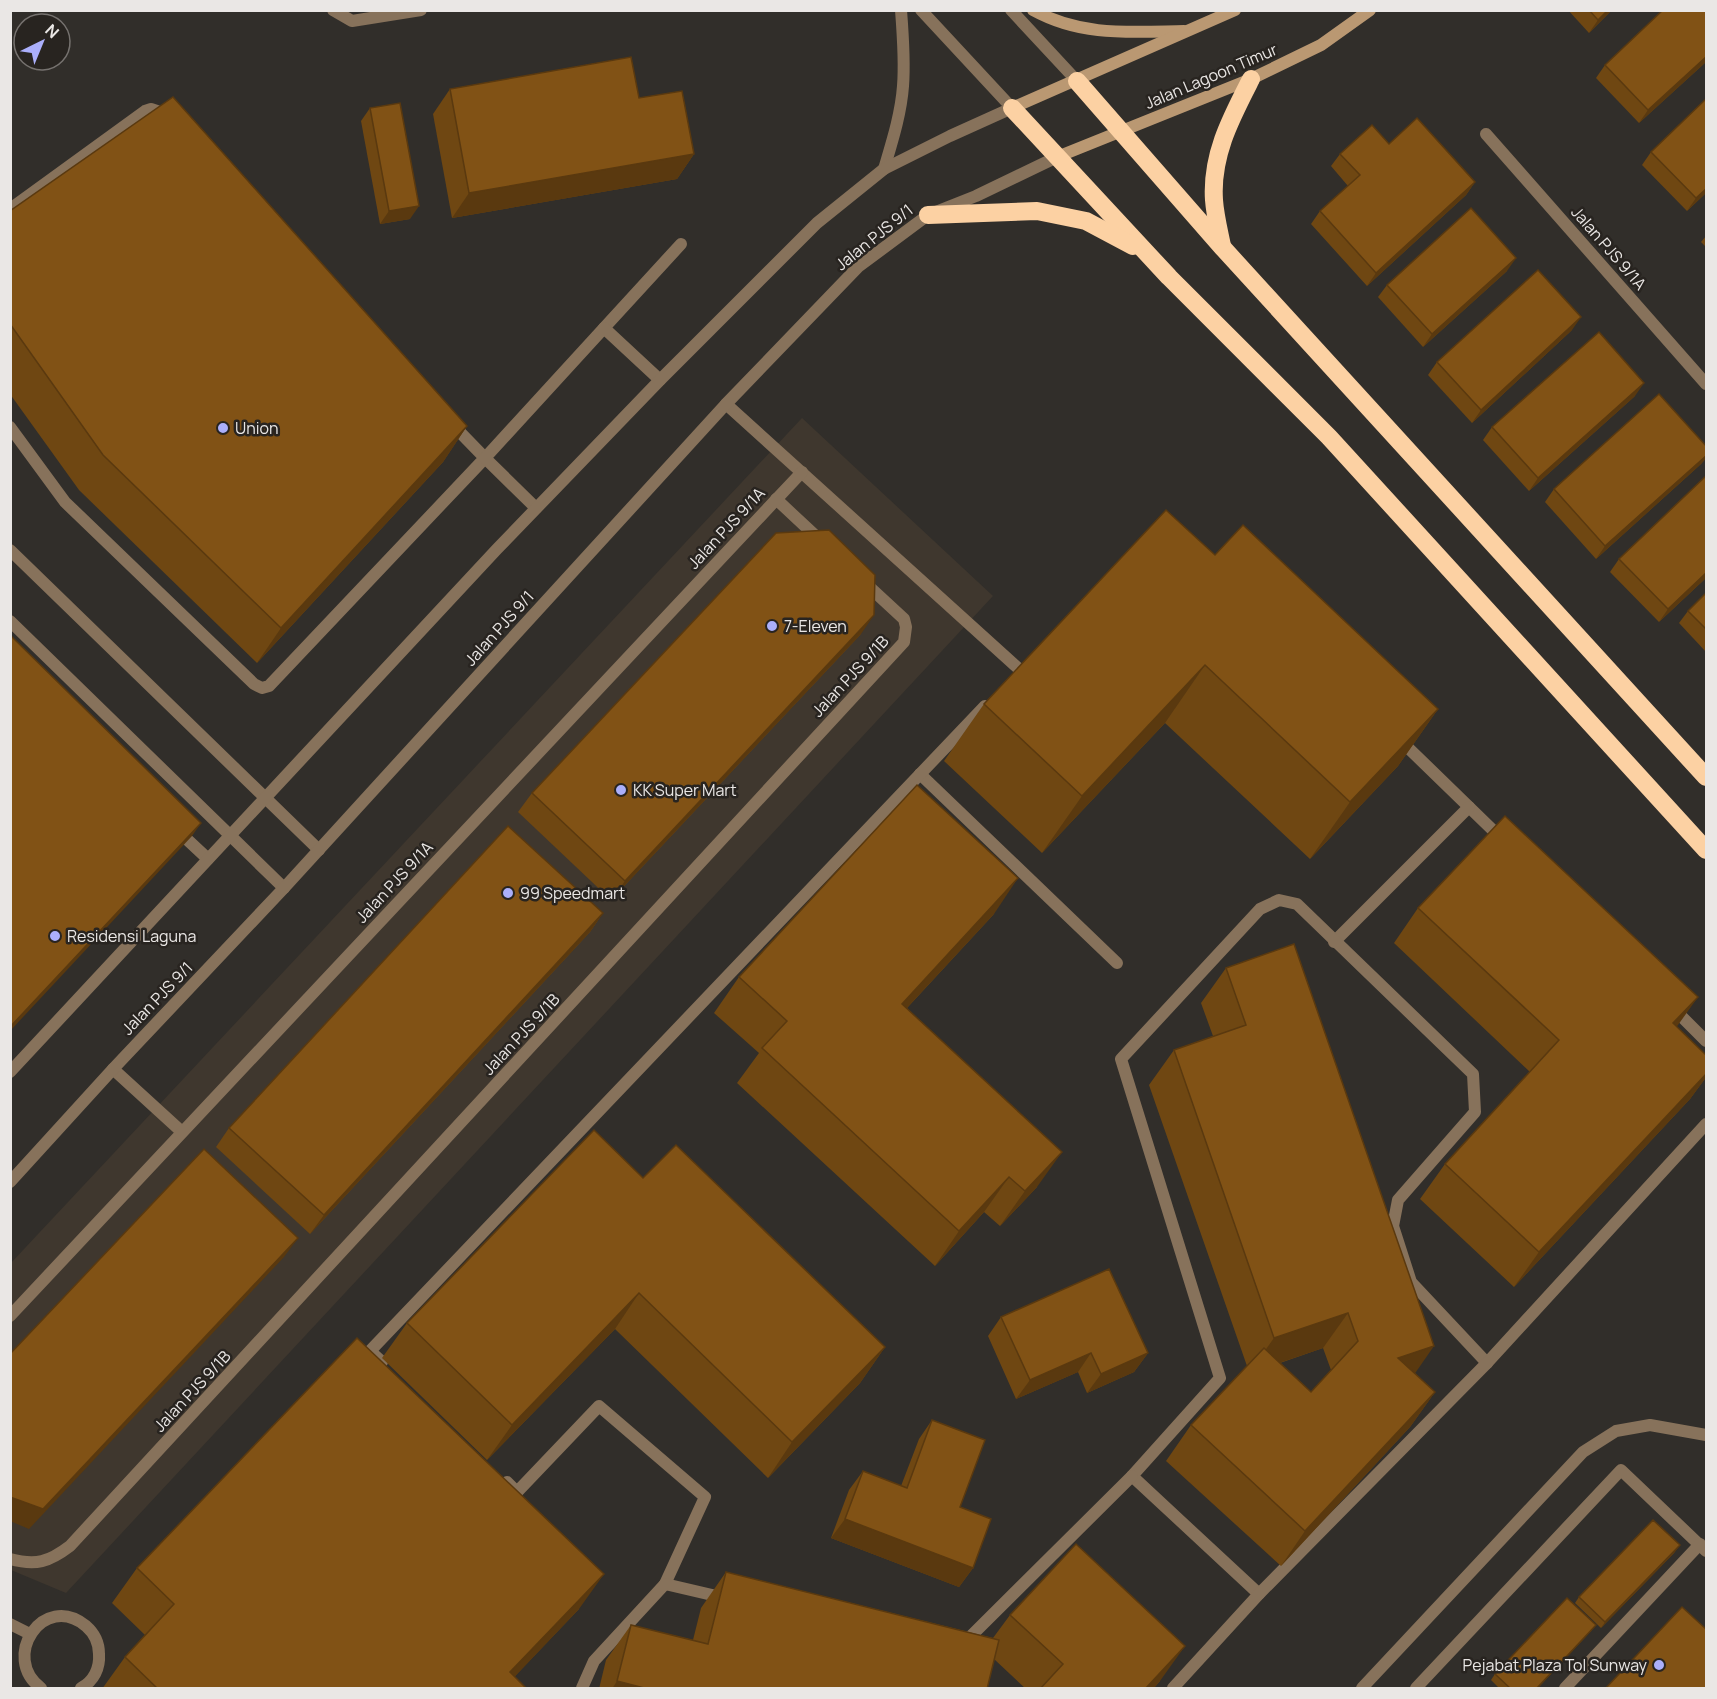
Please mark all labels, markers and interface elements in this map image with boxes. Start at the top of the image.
north arrow [12,12,72,72]
text: N [41,19,64,43]
street label: Jalan Lagoon Timur [1141,38,1281,114]
street label: Jalan PJS 9/1 [831,199,917,275]
street label: Jalan PJS 9/1A [1567,202,1651,294]
place label: Union [235,417,278,439]
marker: Union [216,421,230,435]
street label: Jalan PJS 9/1A [682,482,770,574]
street label: Jalan PJS 9/1 [459,586,539,670]
place label: 7-Eleven [784,615,847,637]
marker: 7-Eleven [765,619,779,633]
street label: Jalan PJS 9/1B [807,630,894,721]
place label: KK Super Mart [633,779,737,801]
marker: KK Super Mart [614,783,628,797]
street label: Jalan PJS 9/1A [350,836,438,928]
place label: 99 Speedmart [520,882,625,904]
marker: 99 Speedmart [501,886,515,900]
place label: Residensi Laguna [67,925,196,947]
marker: Residensi Laguna [48,929,62,943]
street label: Jalan PJS 9/1 [116,957,198,1039]
street label: Jalan PJS 9/1B [478,988,565,1079]
street label: Jalan PJS 9/1B [149,1345,236,1436]
place label: Pejabat Plaza Tol Sunway [1463,1654,1648,1676]
marker: Pejabat Plaza Tol Sunway [1652,1658,1666,1672]

